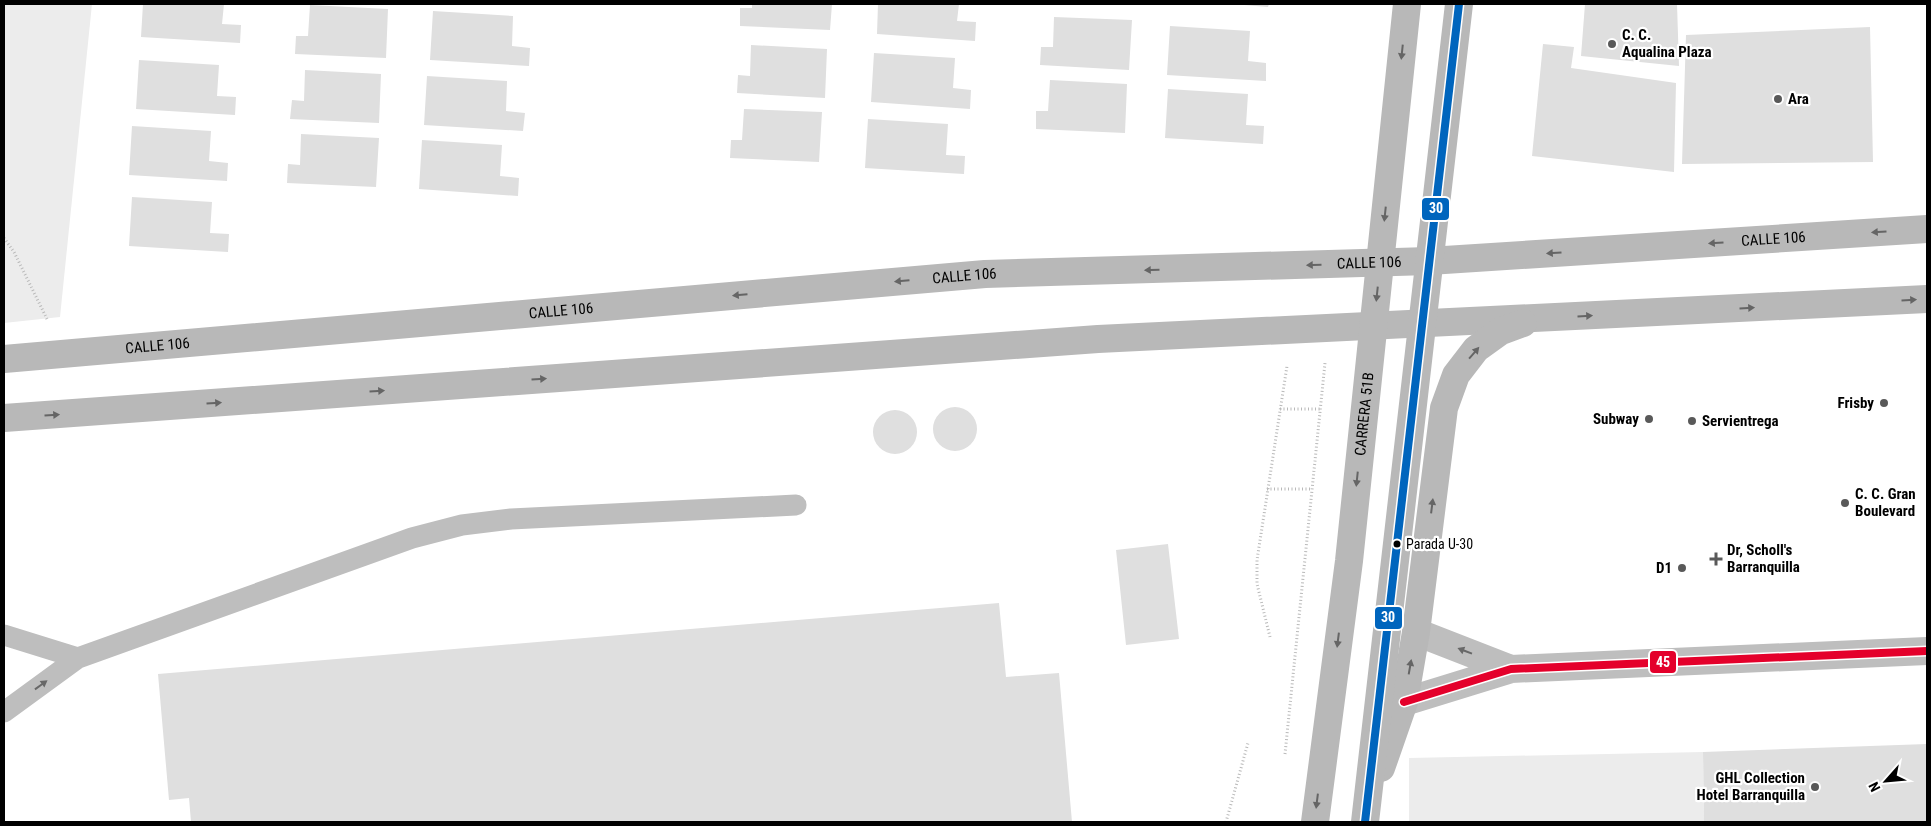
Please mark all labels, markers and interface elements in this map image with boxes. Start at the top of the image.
place label: C. C. Aqualina Plaza [1622,26,1712,61]
marker: C. C. Aqualina Plaza [1606,38,1618,50]
one-way arrow [1398,45,1406,61]
place label: Ara [1788,90,1809,108]
marker: Ara [1772,93,1784,105]
line badge: 30 [1421,197,1450,221]
text: 30 [1429,200,1443,216]
one-way arrow [1381,206,1389,222]
street label: CALLE 106 [1741,228,1806,250]
one-way arrow [1870,228,1886,236]
one-way arrow [1708,239,1724,247]
one-way arrow [1546,250,1562,258]
street label: CALLE 106 [1337,253,1402,273]
one-way arrow [1306,262,1322,270]
street label: CALLE 106 [931,265,997,288]
one-way arrow [1143,266,1159,274]
one-way arrow [894,278,910,286]
one-way arrow [1373,287,1381,303]
one-way arrow [732,292,748,300]
one-way arrow [1902,296,1918,304]
street label: CALLE 106 [528,299,594,322]
one-way arrow [1739,303,1755,311]
one-way arrow [1577,311,1593,319]
street label: CALLE 106 [124,334,190,357]
one-way arrow [1468,347,1480,359]
street label: CARRERA 51B [1351,371,1378,457]
one-way arrow [531,375,547,383]
one-way arrow [369,387,385,395]
place label: Frisby [1837,394,1874,412]
marker: Frisby [1878,397,1890,409]
one-way arrow [207,398,223,406]
one-way arrow [45,410,61,418]
place label: Subway [1593,410,1639,428]
place label: Servientrega [1702,412,1779,430]
marker: Subway [1643,413,1655,425]
marker: Servientrega [1686,415,1698,427]
one-way arrow [1353,471,1361,487]
place label: C. C. Gran Boulevard [1855,485,1916,520]
marker: C. C. Gran Boulevard [1839,497,1851,509]
one-way arrow [1428,498,1436,514]
place label: Parada U-30 [1406,536,1473,552]
marker: Parada U-30 [1392,539,1402,549]
place label: Dr, Scholl's Barranquilla [1727,541,1800,576]
marker: Dr, Scholl's Barranquilla [1709,552,1723,566]
place label: D1 [1656,559,1672,577]
marker: D1 [1676,562,1688,574]
line badge: 30 [1374,606,1403,630]
text: 30 [1381,609,1395,625]
one-way arrow [1334,632,1342,648]
one-way arrow [1458,647,1473,654]
line badge: 45 [1649,650,1677,674]
text: 45 [1656,654,1670,670]
one-way arrow [1407,659,1415,675]
one-way arrow [34,680,48,690]
north arrow [1861,756,1911,806]
place label: GHL Collection Hotel Barranquilla [1696,769,1805,804]
text: N [1865,779,1883,794]
marker: GHL Collection Hotel Barranquilla [1809,781,1821,793]
one-way arrow [1313,793,1321,809]

